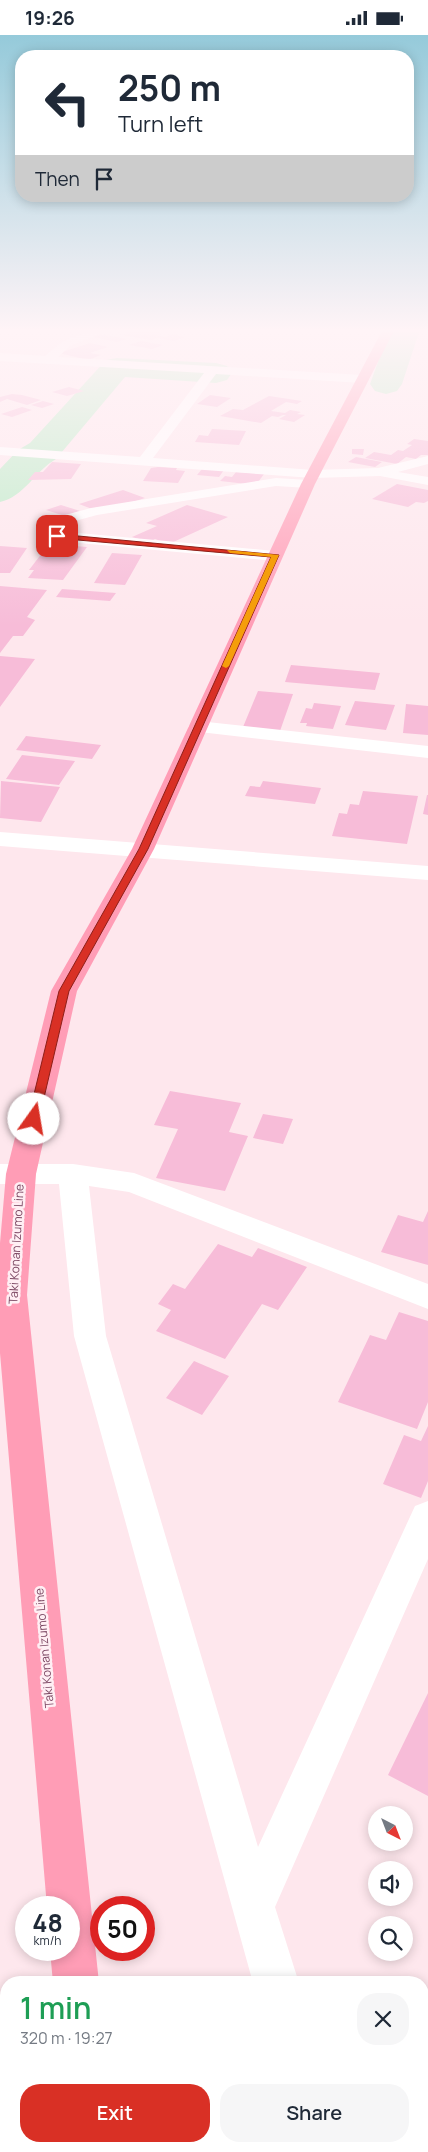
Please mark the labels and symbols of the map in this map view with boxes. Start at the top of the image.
pin [36,515,78,557]
position arrow [7,1092,59,1144]
street label: Taki Konan Izumo Line [4,1184,28,1304]
street label: Taki Konan Izumo Line [30,1587,58,1709]
north arrow [368,1806,412,1851]
speed limit sign: 50 [90,1896,155,1961]

